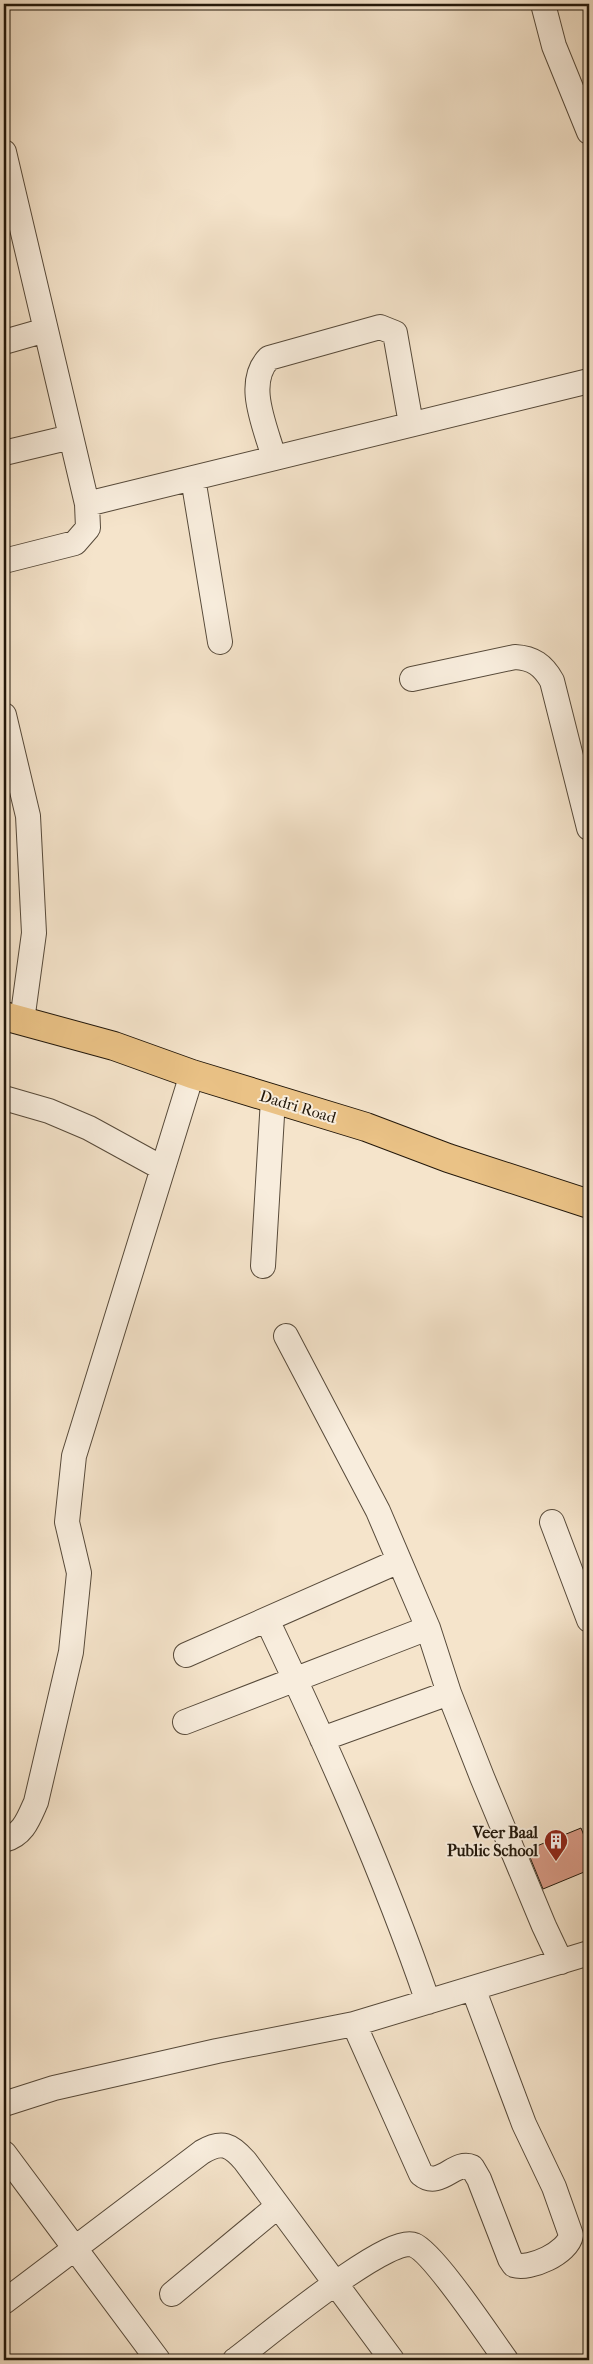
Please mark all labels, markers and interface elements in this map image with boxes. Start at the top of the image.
street label: Dadri Road [257,1086,339,1127]
place label: Veer Baal Public School [447,1823,539,1860]
building icon: Veer Baal Public School [543,1828,569,1862]

